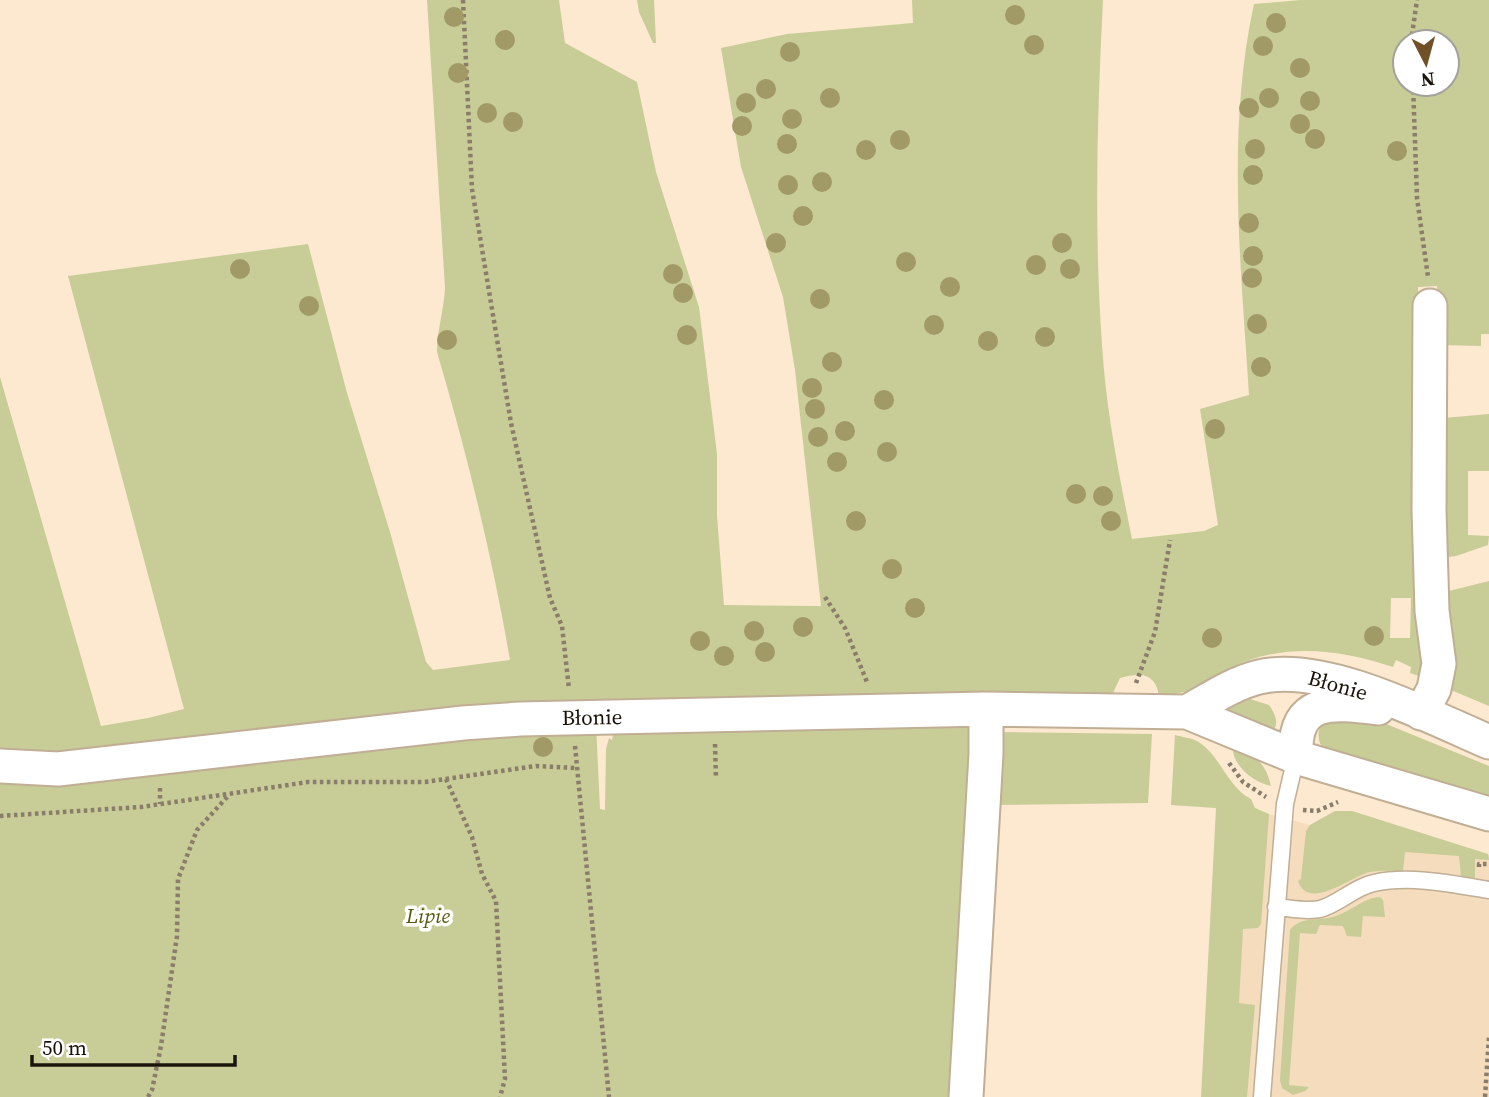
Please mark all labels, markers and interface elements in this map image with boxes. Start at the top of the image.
north arrow [1391,28,1461,98]
text: N [1419,66,1436,94]
street label: Błonie [1305,663,1371,707]
street label: Błonie [562,702,622,732]
park label: Lipie [405,901,450,930]
scale bar [32,1024,234,1068]
text: 50 m [42,1033,87,1062]

